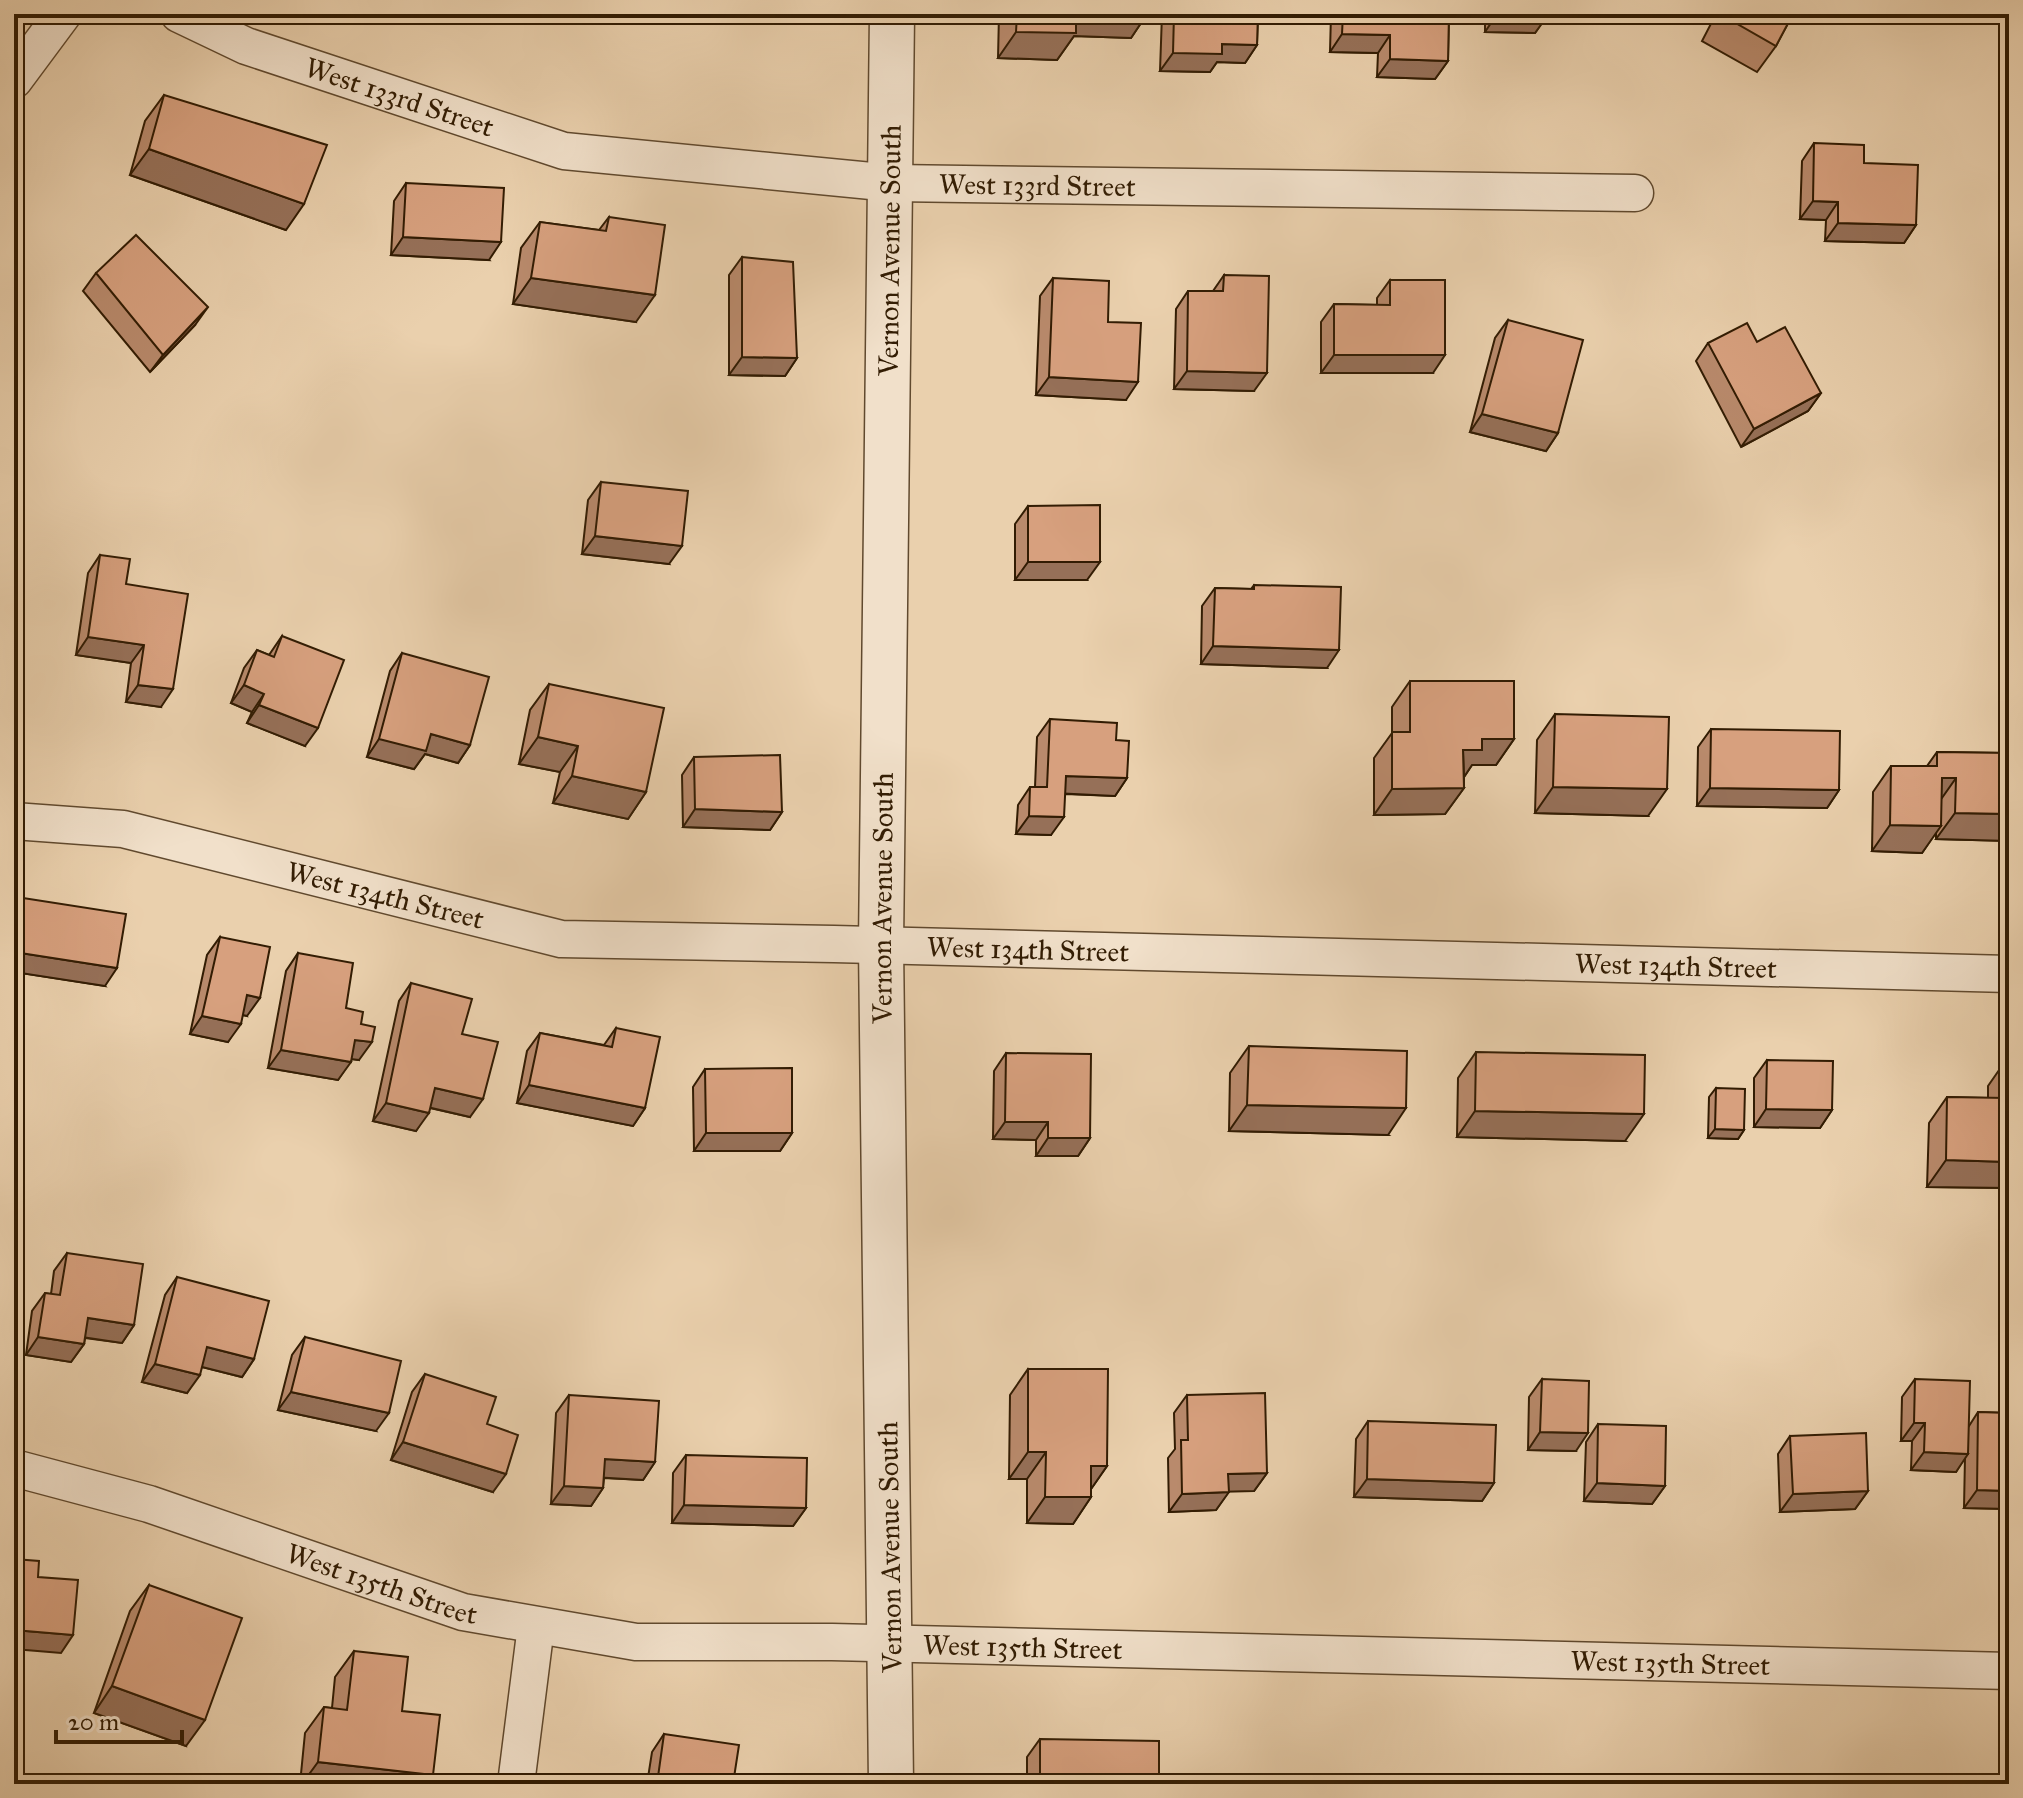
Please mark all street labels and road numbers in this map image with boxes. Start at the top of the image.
street label: West 133rd Street [301,49,499,144]
street label: Vernon Avenue South [870,124,908,377]
street label: West 133rd Street [939,166,1136,204]
street label: Vernon Avenue South [863,772,901,1025]
street label: West 134th Street [283,853,488,937]
street label: West 134th Street [926,929,1130,969]
street label: West 134th Street [1574,945,1777,986]
street label: Vernon Avenue South [870,1421,910,1674]
street label: West 135th Street [282,1535,480,1632]
street label: West 135th Street [922,1627,1123,1667]
street label: West 135th Street [1570,1643,1771,1683]

